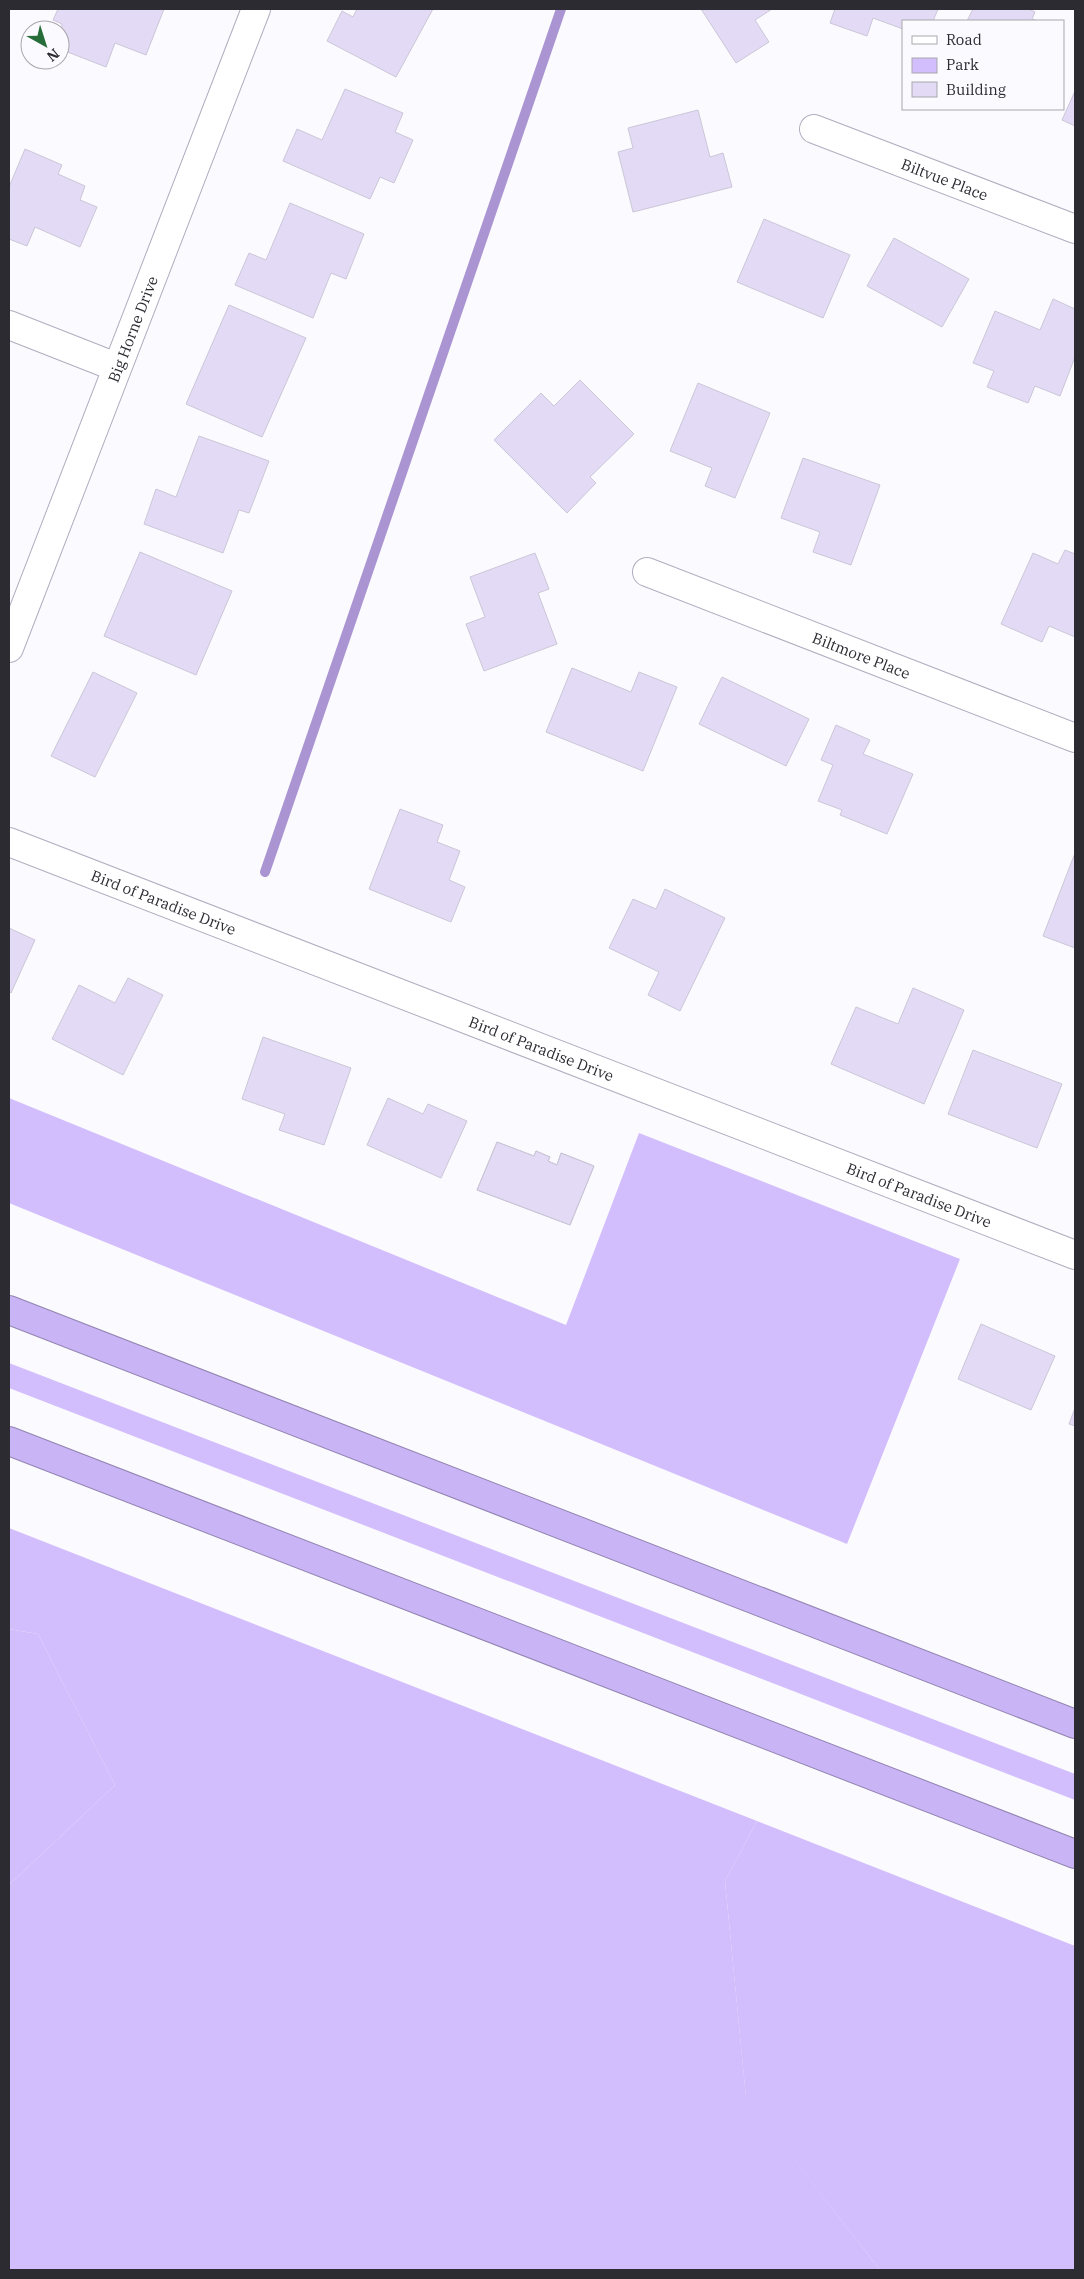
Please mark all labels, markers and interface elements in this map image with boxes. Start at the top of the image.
north arrow [20,20,70,70]
legend [902,20,1064,110]
text: Road [946,30,982,49]
text: N [43,45,63,66]
text: Park [946,55,979,74]
text: Building [946,80,1006,99]
street label: Biltvue Place [899,154,991,204]
street label: Big Horne Drive [103,273,161,385]
street label: Biltmore Place [810,628,913,683]
street label: Bird of Paradise Drive [89,865,239,939]
street label: Bird of Paradise Drive [466,1012,617,1085]
street label: Bird of Paradise Drive [844,1158,994,1231]

